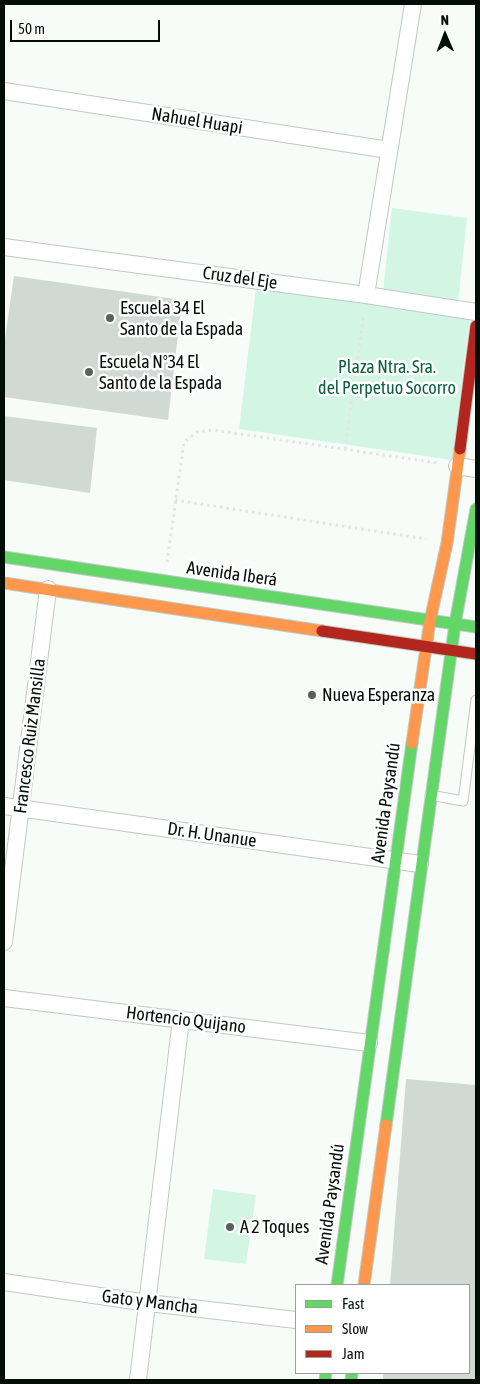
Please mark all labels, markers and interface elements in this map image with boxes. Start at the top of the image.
scale bar [12,10,162,42]
north arrow [420,10,470,60]
text: N [440,12,449,28]
text: 50 m [18,20,45,37]
street label: Nahuel Huapi [150,103,244,139]
street label: Cruz del Eje [201,262,279,294]
place label: Escuela 34 El Santo de la Espada [120,297,243,340]
marker: Escuela 34 El Santo de la Espada [104,312,116,324]
place label: Escuela Nº34 El Santo de la Espada [99,351,222,394]
park label: Plaza Ntra. Sra. del Perpetuo Socorro [318,356,456,398]
marker: Escuela Nº34 El Santo de la Espada [83,366,95,378]
street label: Avenida Iberá [185,557,279,591]
street label: Francesco Ruiz Mansilla [10,657,50,815]
place label: Nueva Esperanza [322,684,435,706]
marker: Nueva Esperanza [306,689,318,701]
street label: Avenida Paysandú [367,741,405,865]
street label: Dr. H. Unanue [166,818,258,852]
street label: Hortencio Quijano [125,1002,247,1038]
street label: Avenida Paysandú [311,1142,349,1266]
place label: A 2 Toques [240,1216,309,1238]
marker: A 2 Toques [224,1221,236,1233]
legend [295,1284,470,1374]
street label: Gato y Mancha [101,1285,199,1319]
text: Fast [342,1295,364,1312]
text: Slow [342,1320,368,1337]
text: Jam [342,1345,365,1362]

